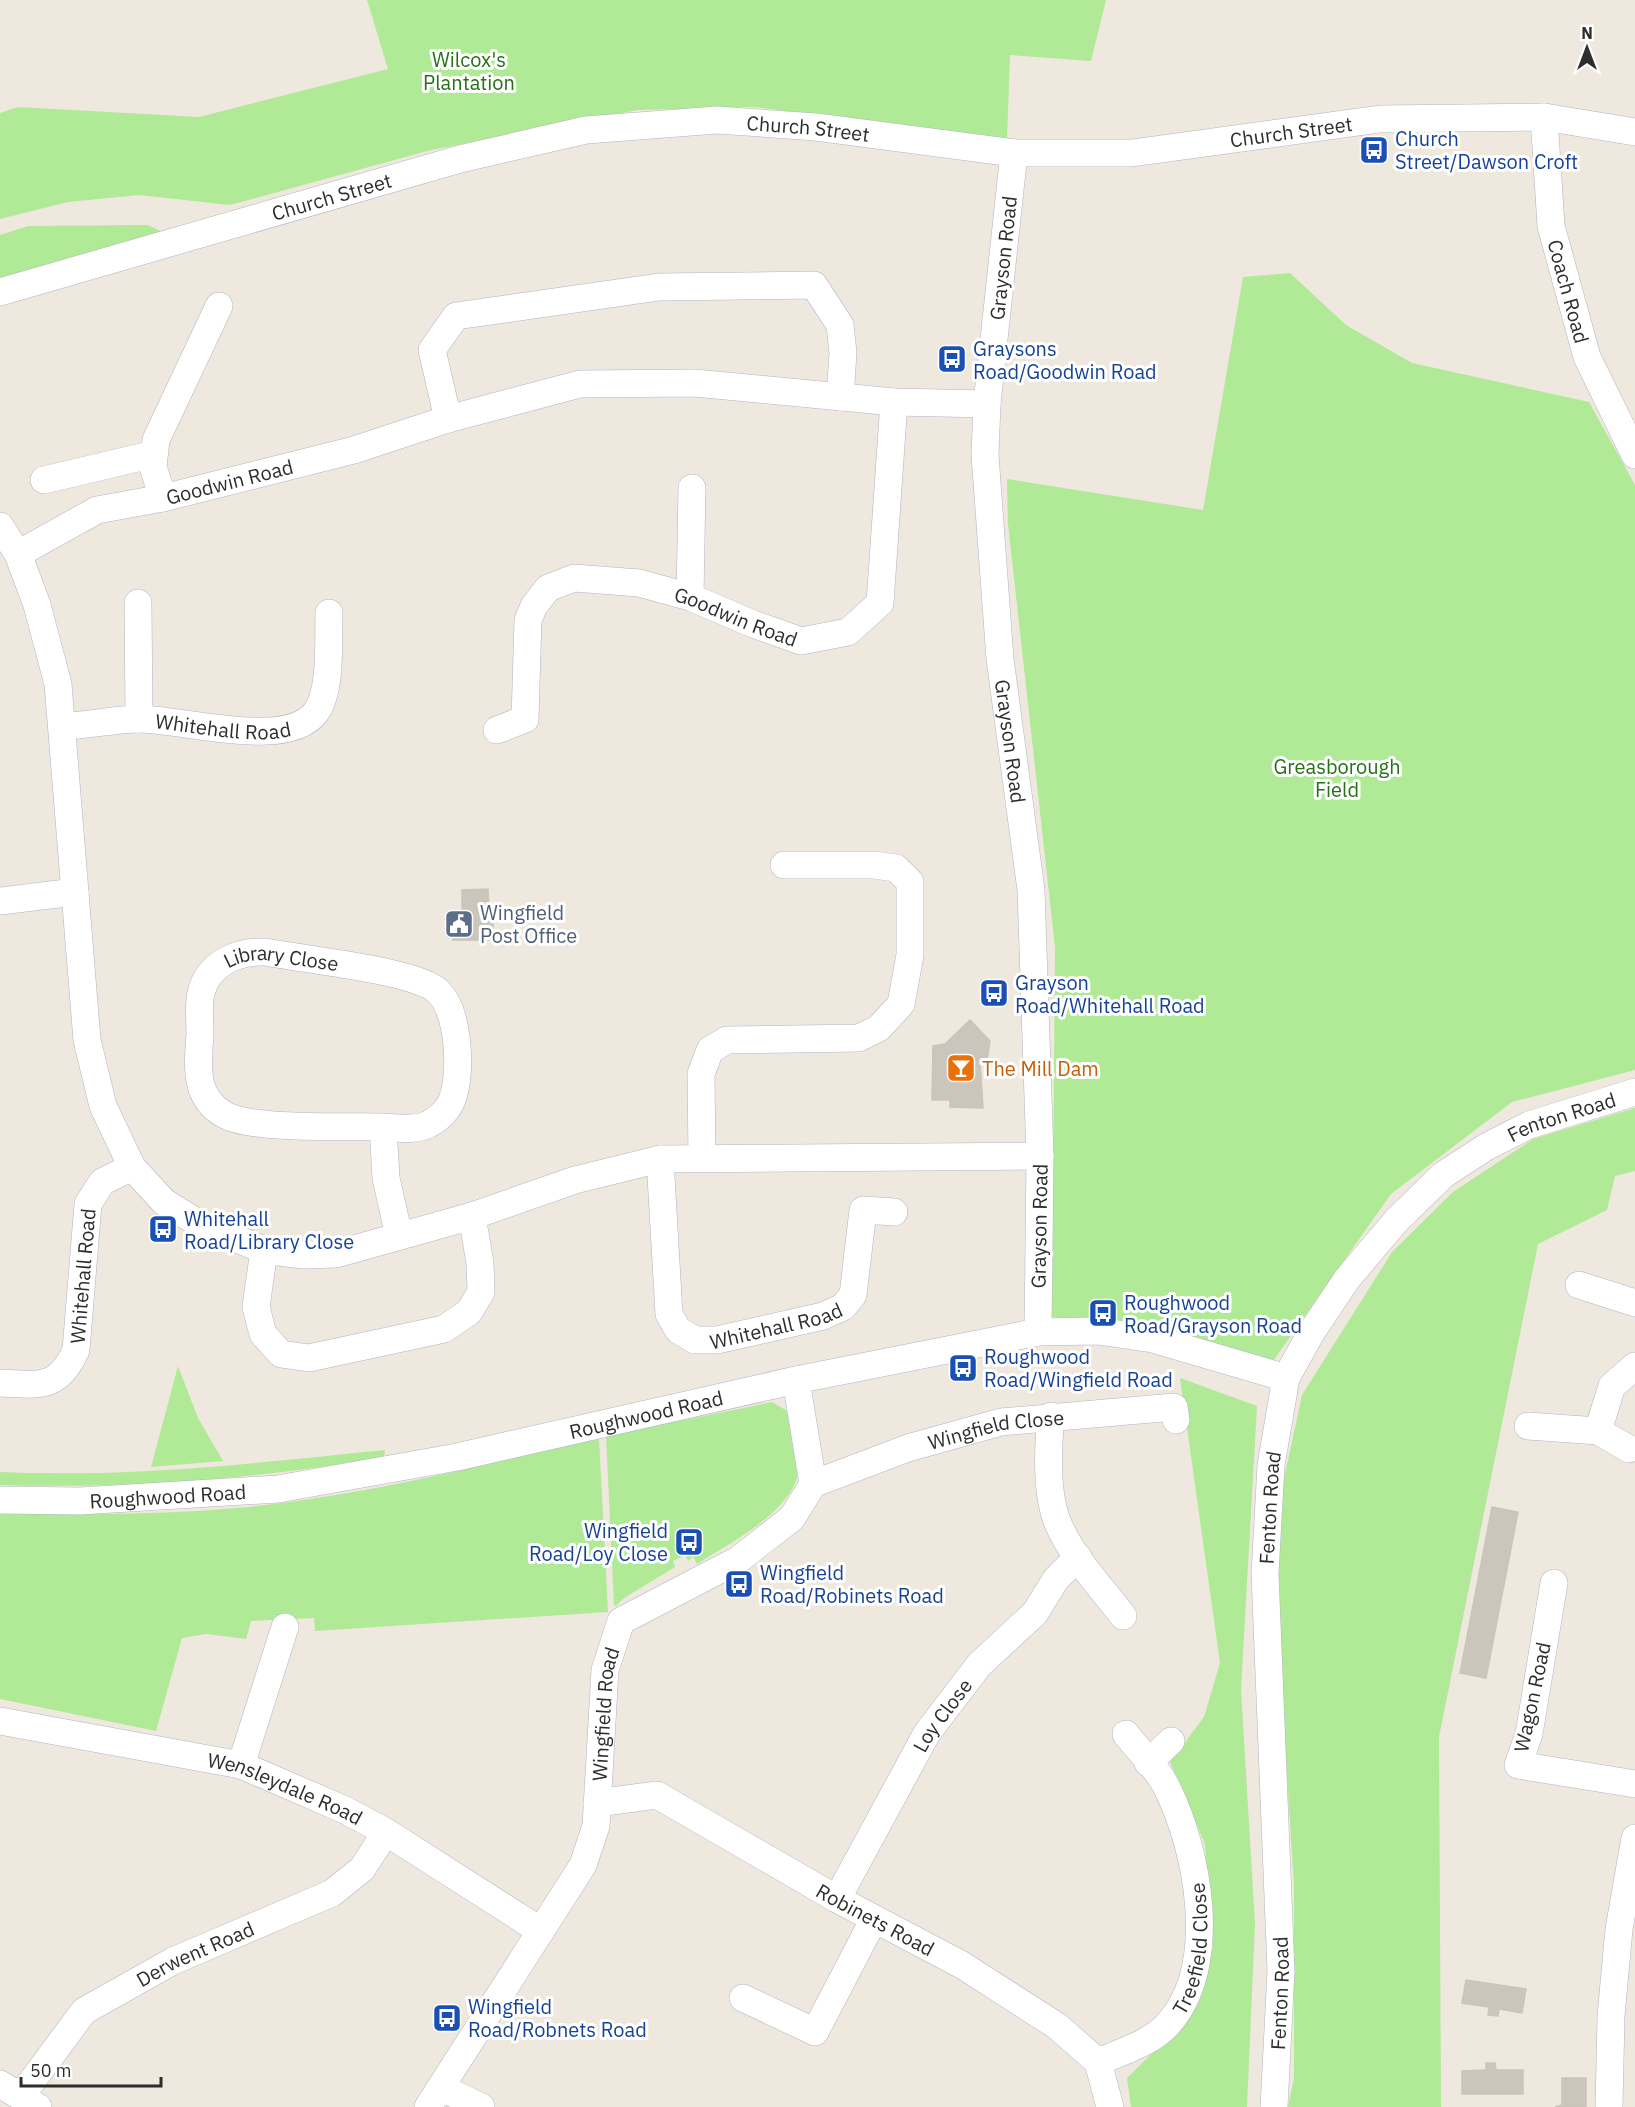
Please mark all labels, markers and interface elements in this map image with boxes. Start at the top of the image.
north arrow [1557,18,1617,78]
text: N [1581,23,1593,43]
park label: Wilcox's Plantation [423,46,515,96]
street label: Church Street [746,109,871,147]
street label: Church Street [1228,109,1354,153]
place label: Church Street/Dawson Croft [1395,125,1578,175]
bus stop icon: Church Street/Dawson Croft [1358,134,1390,166]
street label: Church Street [268,166,394,226]
street label: Grayson Road [983,195,1023,321]
street label: Coach Road [1542,236,1596,346]
place label: Graysons Road/Goodwin Road [973,335,1157,385]
bus stop icon: Graysons Road/Goodwin Road [936,343,968,375]
street label: Goodwin Road [163,452,296,510]
street label: Goodwin Road [672,580,801,652]
street label: Grayson Road [989,678,1033,805]
street label: Whitehall Road [154,707,293,745]
park label: Greasborough Field [1273,753,1401,803]
place label: Wingfield Post Office [480,899,577,949]
public building icon: Wingfield Post Office [443,908,475,940]
street label: Library Close [219,938,341,977]
place label: Grayson Road/Whitehall Road [1015,969,1205,1019]
bus stop icon: Grayson Road/Whitehall Road [978,977,1010,1009]
bar icon: The Mill Dam [945,1052,977,1084]
place label: The Mill Dam [982,1055,1099,1082]
street label: Fenton Road [1502,1085,1619,1148]
street label: Grayson Road [1024,1163,1054,1289]
place label: Whitehall Road/Library Close [184,1205,354,1255]
street label: Whitehall Road [63,1207,101,1345]
bus stop icon: Whitehall Road/Library Close [147,1213,179,1245]
place label: Roughwood Road/Grayson Road [1124,1289,1302,1339]
street label: Whitehall Road [707,1296,847,1355]
bus stop icon: Roughwood Road/Grayson Road [1087,1297,1119,1329]
place label: Roughwood Road/Wingfield Road [984,1343,1173,1393]
bus stop icon: Roughwood Road/Wingfield Road [947,1352,979,1384]
street label: Roughwood Road [566,1384,725,1445]
street label: Wingfield Close [925,1403,1065,1455]
street label: Fenton Road [1252,1449,1287,1565]
street label: Roughwood Road [89,1477,247,1514]
place label: Wingfield Road/Loy Close [529,1517,668,1567]
bus stop icon: Wingfield Road/Loy Close [673,1526,705,1558]
place label: Wingfield Road/Robinets Road [760,1559,944,1609]
bus stop icon: Wingfield Road/Robinets Road [723,1568,755,1600]
street label: Wagon Road [1507,1639,1557,1755]
street label: Wingfield Road [585,1643,625,1782]
street label: Loy Close [906,1672,978,1757]
street label: Wensleydale Road [205,1746,368,1831]
street label: Robinets Road [812,1877,939,1962]
street label: Treefield Close [1166,1881,1213,2019]
street label: Derwent Road [131,1914,258,1993]
street label: Fenton Road [1263,1936,1295,2050]
place label: Wingfield Road/Robnets Road [468,1993,647,2043]
bus stop icon: Wingfield Road/Robnets Road [431,2002,463,2034]
scale bar [21,2050,160,2088]
text: 50 m [30,2059,72,2082]

